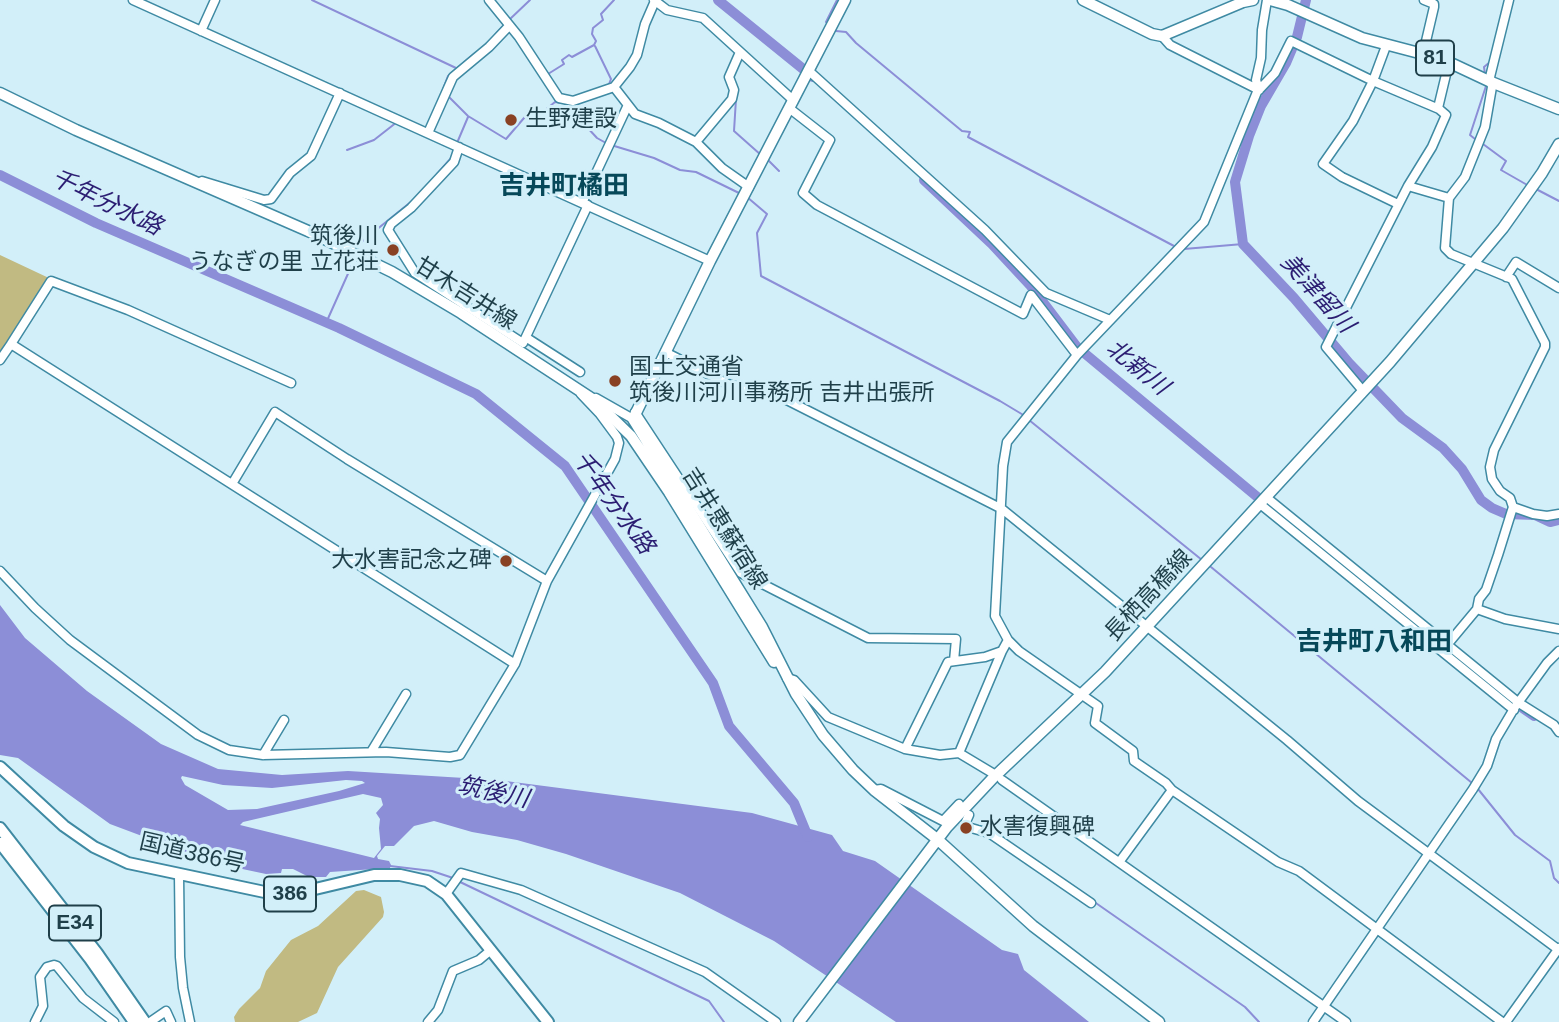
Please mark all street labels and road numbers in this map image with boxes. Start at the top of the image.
road number: 81 [1416,41,1454,76]
street label: 甘木吉井線 [409,252,521,336]
street label: 吉井恵蘇宿線 [676,463,772,595]
street label: 長栖高橋線 [1100,545,1198,647]
street label: 国道386号 [137,828,247,880]
road number: 386 [264,876,316,912]
road number: E34 [49,906,101,940]

